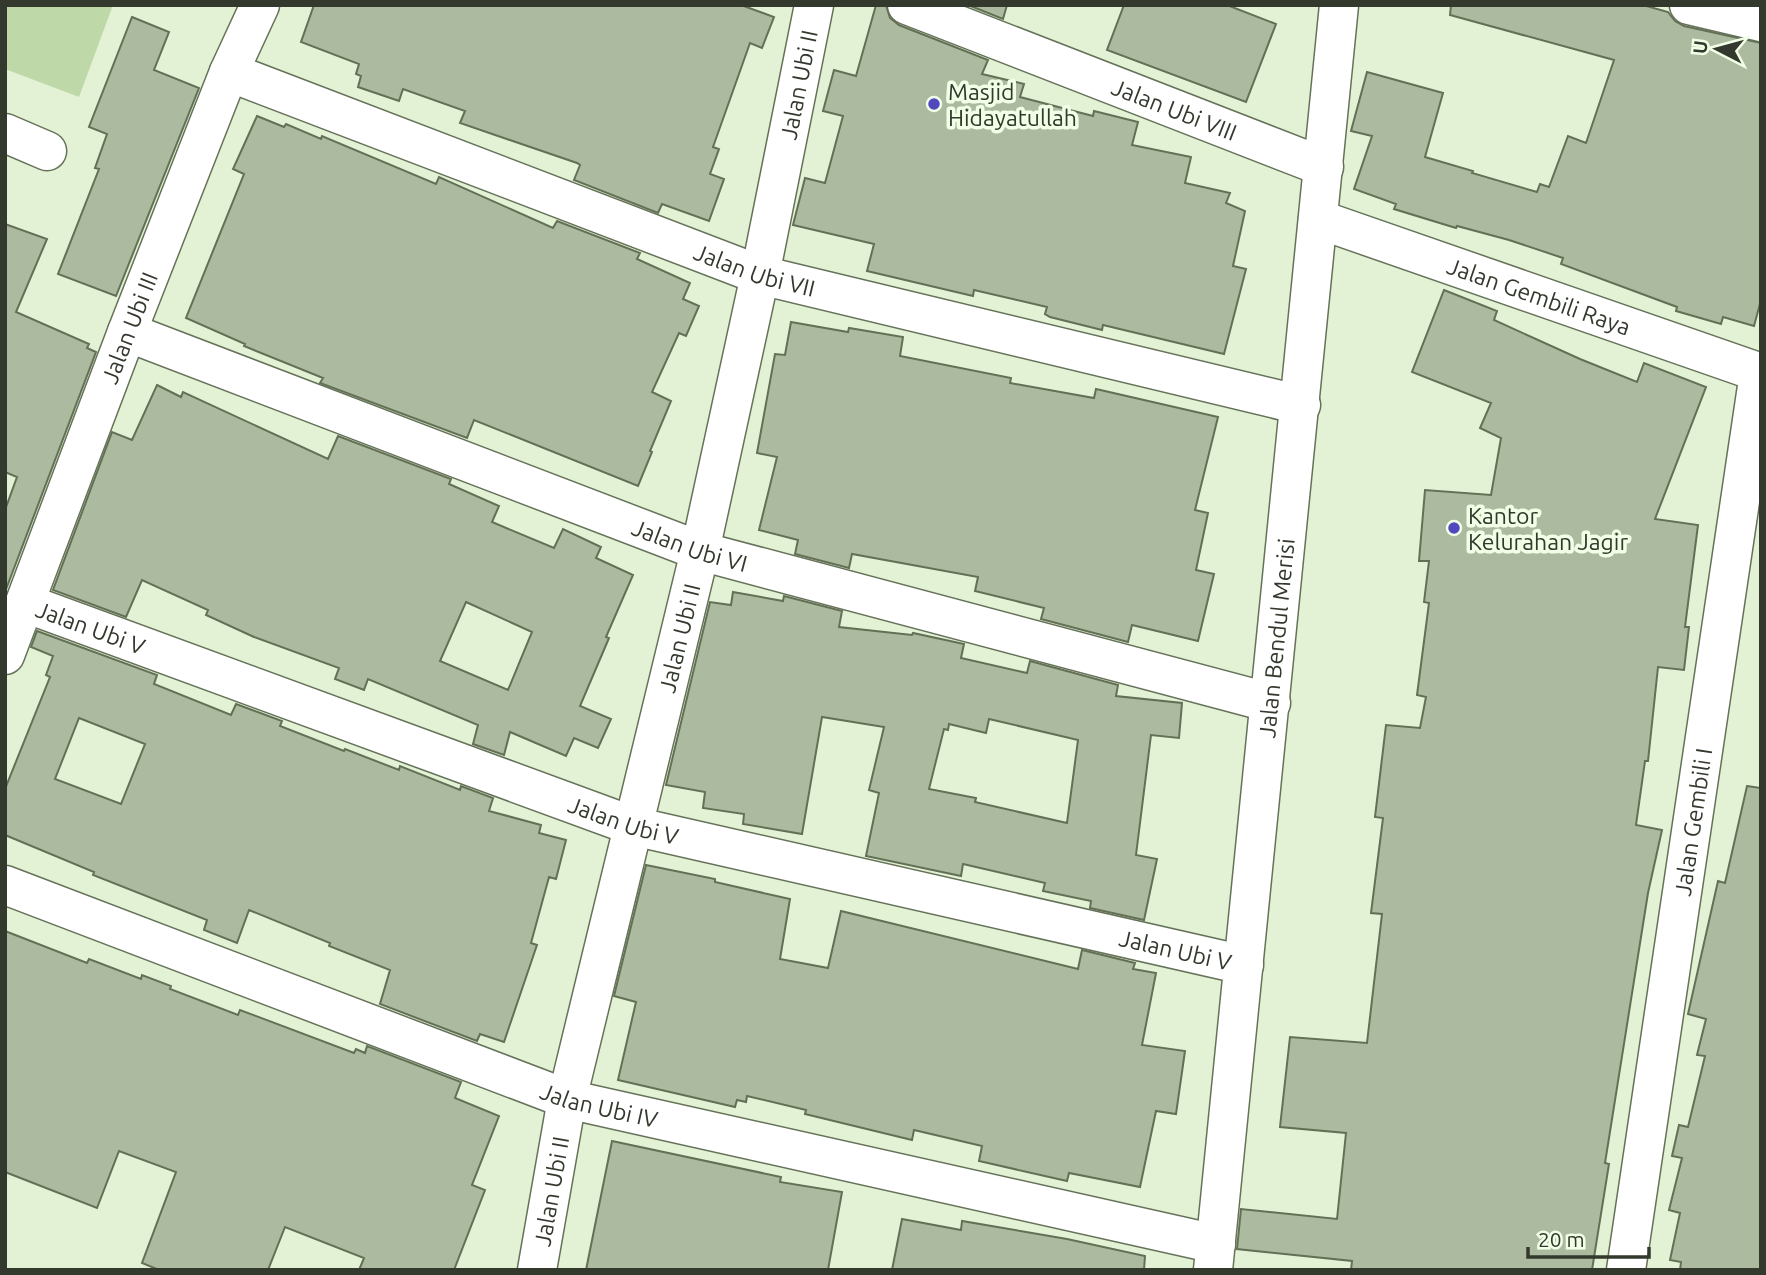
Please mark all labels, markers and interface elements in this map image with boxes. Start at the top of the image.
north arrow [1682,14,1752,84]
street label: Jalan Ubi II [775,28,821,142]
text: U [1688,39,1712,55]
street label: Jalan Ubi VIII [1109,73,1240,144]
place label: Masjid Hidayatullah [948,79,1077,130]
marker: Masjid Hidayatullah [926,96,942,112]
street label: Jalan Ubi VII [691,239,818,300]
street label: Jalan Gembili Raya [1444,252,1634,339]
street label: Jalan Ubi III [96,268,162,387]
place label: Kantor Kelurahan Jagir [1468,503,1628,554]
street label: Jalan Ubi VI [629,514,750,576]
marker: Kantor Kelurahan Jagir [1446,520,1462,536]
street label: Jalan Bendul Merisi [1254,537,1298,739]
street label: Jalan Ubi II [654,581,704,695]
street label: Jalan Ubi V [33,596,149,659]
street label: Jalan Gembili I [1669,746,1716,898]
street label: Jalan Ubi V [565,791,681,849]
street label: Jalan Ubi V [1117,925,1234,974]
street label: Jalan Ubi IV [537,1078,661,1131]
street label: Jalan Ubi II [529,1134,573,1248]
scale bar [1528,1216,1649,1260]
text: 20 m [1538,1227,1585,1251]

